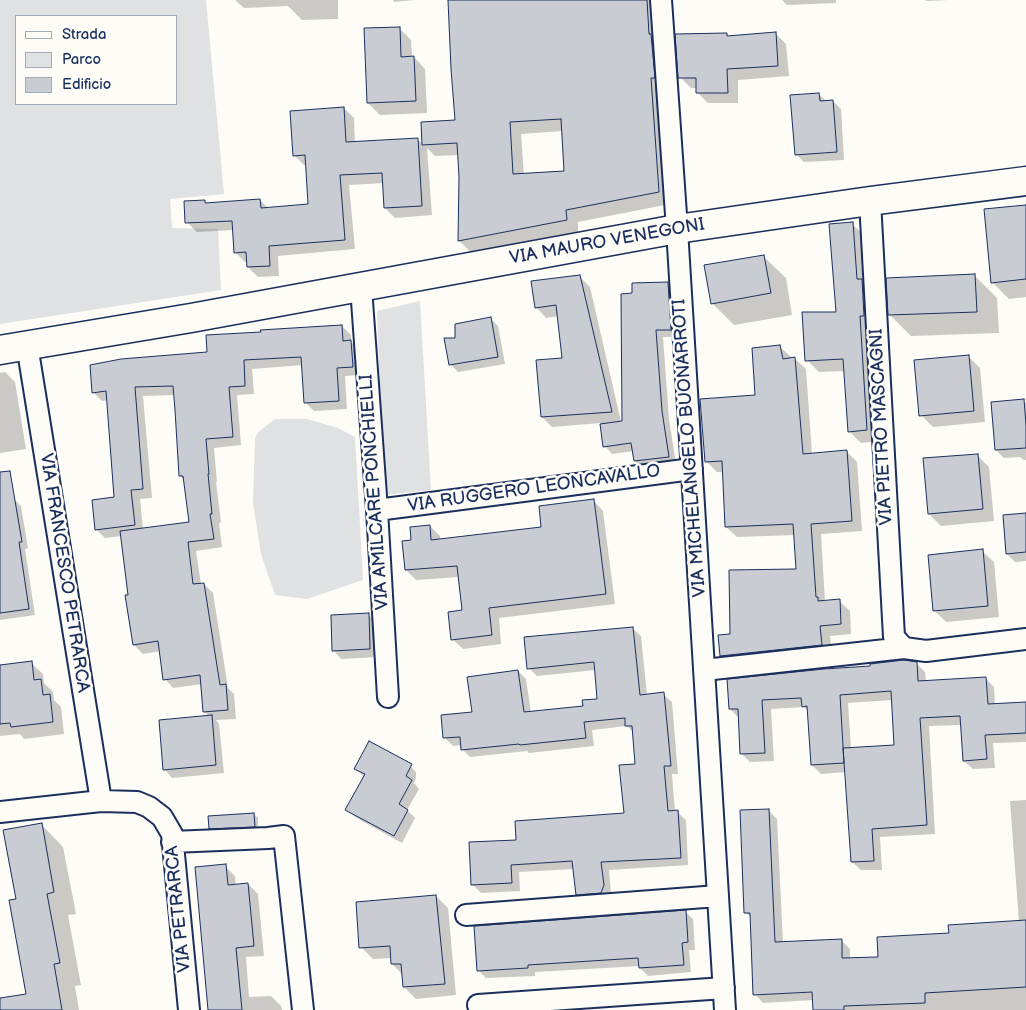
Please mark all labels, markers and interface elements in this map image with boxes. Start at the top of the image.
legend [15,15,178,105]
text: Strada [62,25,106,44]
text: Parco [62,50,101,69]
text: Edificio [62,75,111,94]
street label: VIA MAURO VENEGONI [508,214,706,270]
street label: VIA MICHELANGELO BUONARROTI [669,298,711,598]
street label: VIA PIETRO MASCAGNI [866,328,898,526]
street label: VIA AMILCARE PONCHIELLI [356,373,394,611]
street label: VIA FRANCESCO PETRARCA [34,452,94,694]
street label: VIA RUGGERO LEONCAVALLO [406,461,662,517]
street label: VIA PETRARCA [162,845,196,973]

